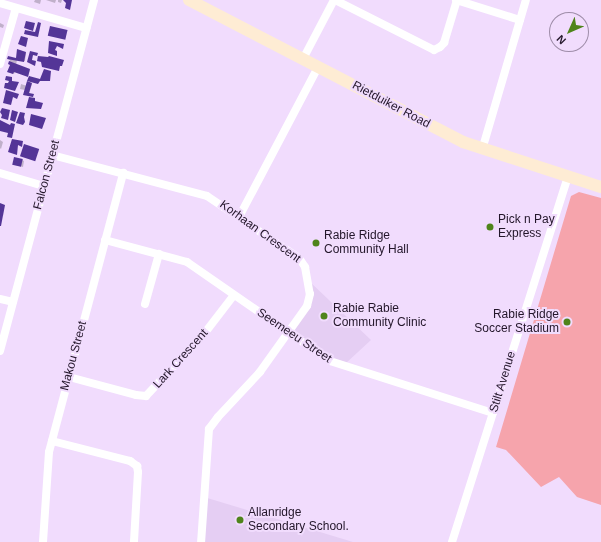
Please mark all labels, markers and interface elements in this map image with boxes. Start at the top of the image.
north arrow [549,12,589,52]
text: N [554,33,568,47]
street label: Rietduiker Road [350,78,432,132]
street label: Falcon Street [31,139,63,211]
street label: Korhaan Crescent [217,198,303,266]
place label: Pick n Pay Express [498,213,555,241]
marker: Pick n Pay Express [485,222,495,232]
place label: Rabie Ridge Community Hall [324,229,409,257]
marker: Rabie Ridge Community Hall [311,238,321,248]
place label: Rabie Rabie Community Clinic [333,302,426,330]
street label: Seemeeu Street [254,306,334,366]
place label: Rabie Ridge Soccer Stadium [474,308,559,336]
marker: Rabie Rabie Community Clinic [318,310,330,322]
marker: Rabie Ridge Soccer Stadium [562,317,572,327]
street label: Makou Street [58,320,90,392]
street label: Lark Crescent [151,326,211,392]
street label: Stilt Avenue [487,349,519,415]
place label: Allanridge Secondary School. [248,506,349,534]
marker: Allanridge Secondary School. [235,515,245,525]

